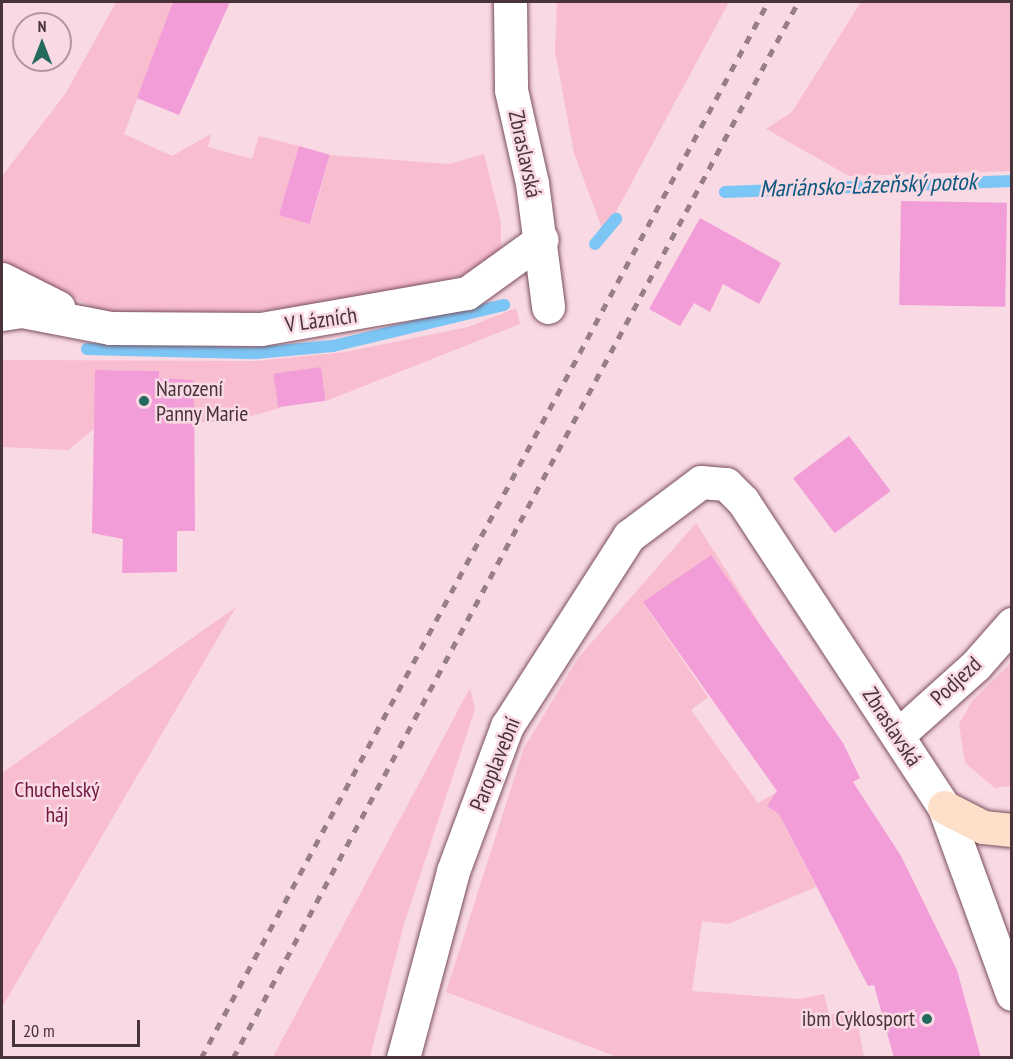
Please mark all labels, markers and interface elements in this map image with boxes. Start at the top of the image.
north arrow [12,12,72,72]
text: N [38,16,46,36]
street label: Zbraslavská [503,108,547,200]
water label: Mariánsko-Lázeňský potok [758,167,978,203]
street label: V Lázních [283,302,359,338]
place label: Narození Panny Marie [156,375,249,427]
marker: Narození Panny Marie [137,394,151,408]
street label: Podjezd [925,651,987,711]
street label: Zbraslavská [857,683,927,771]
street label: Paroplavební [464,713,526,815]
park label: Chuchelský háj [14,776,100,828]
place label: ibm Cyklosport [802,1006,915,1032]
scale bar [15,1008,142,1046]
marker: ibm Cyklosport [920,1012,934,1026]
text: 20 m [23,1019,55,1042]

